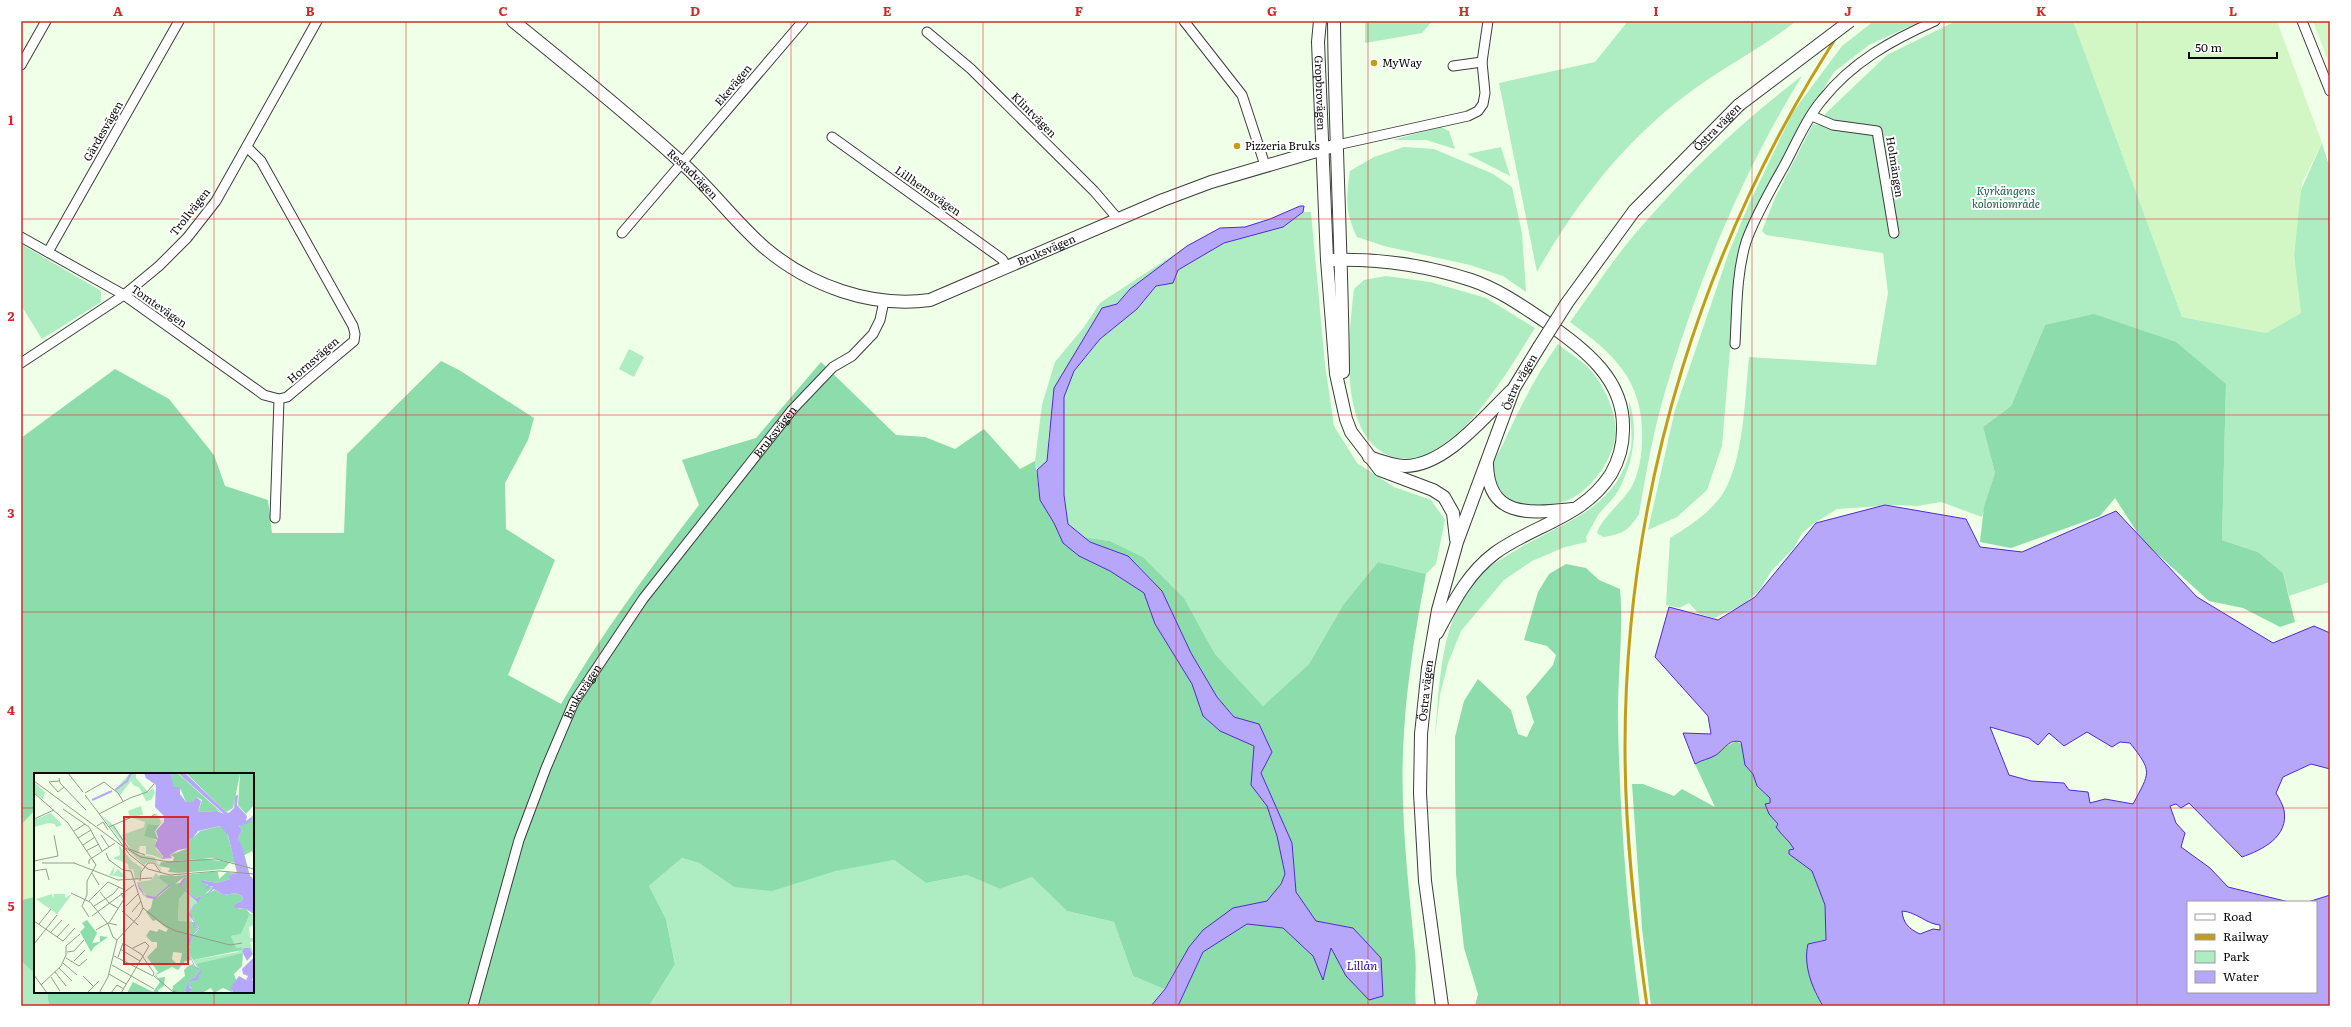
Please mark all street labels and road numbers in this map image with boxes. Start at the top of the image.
street label: Gropbrovägen [1312,55,1331,131]
street label: Ekevägen [710,60,754,109]
street label: Klintvägen [1009,88,1061,140]
street label: Gärdesvägen [78,97,126,164]
street label: Östra vägen [1689,99,1744,154]
street label: Holmängen [1883,135,1909,199]
street label: Restadvägen [664,145,722,202]
street label: Lillhemsvägen [892,161,965,219]
street label: Trollvägen [165,184,213,239]
street label: Bruksvägen [1014,230,1078,269]
street label: Tomtevägen [128,280,191,330]
street label: Hornsvägen [283,332,342,386]
street label: Östra vägen [1497,350,1540,412]
street label: Bruksvägen [749,402,800,460]
street label: Östra vägen [1413,658,1436,722]
street label: Bruksvägen [559,660,604,721]

